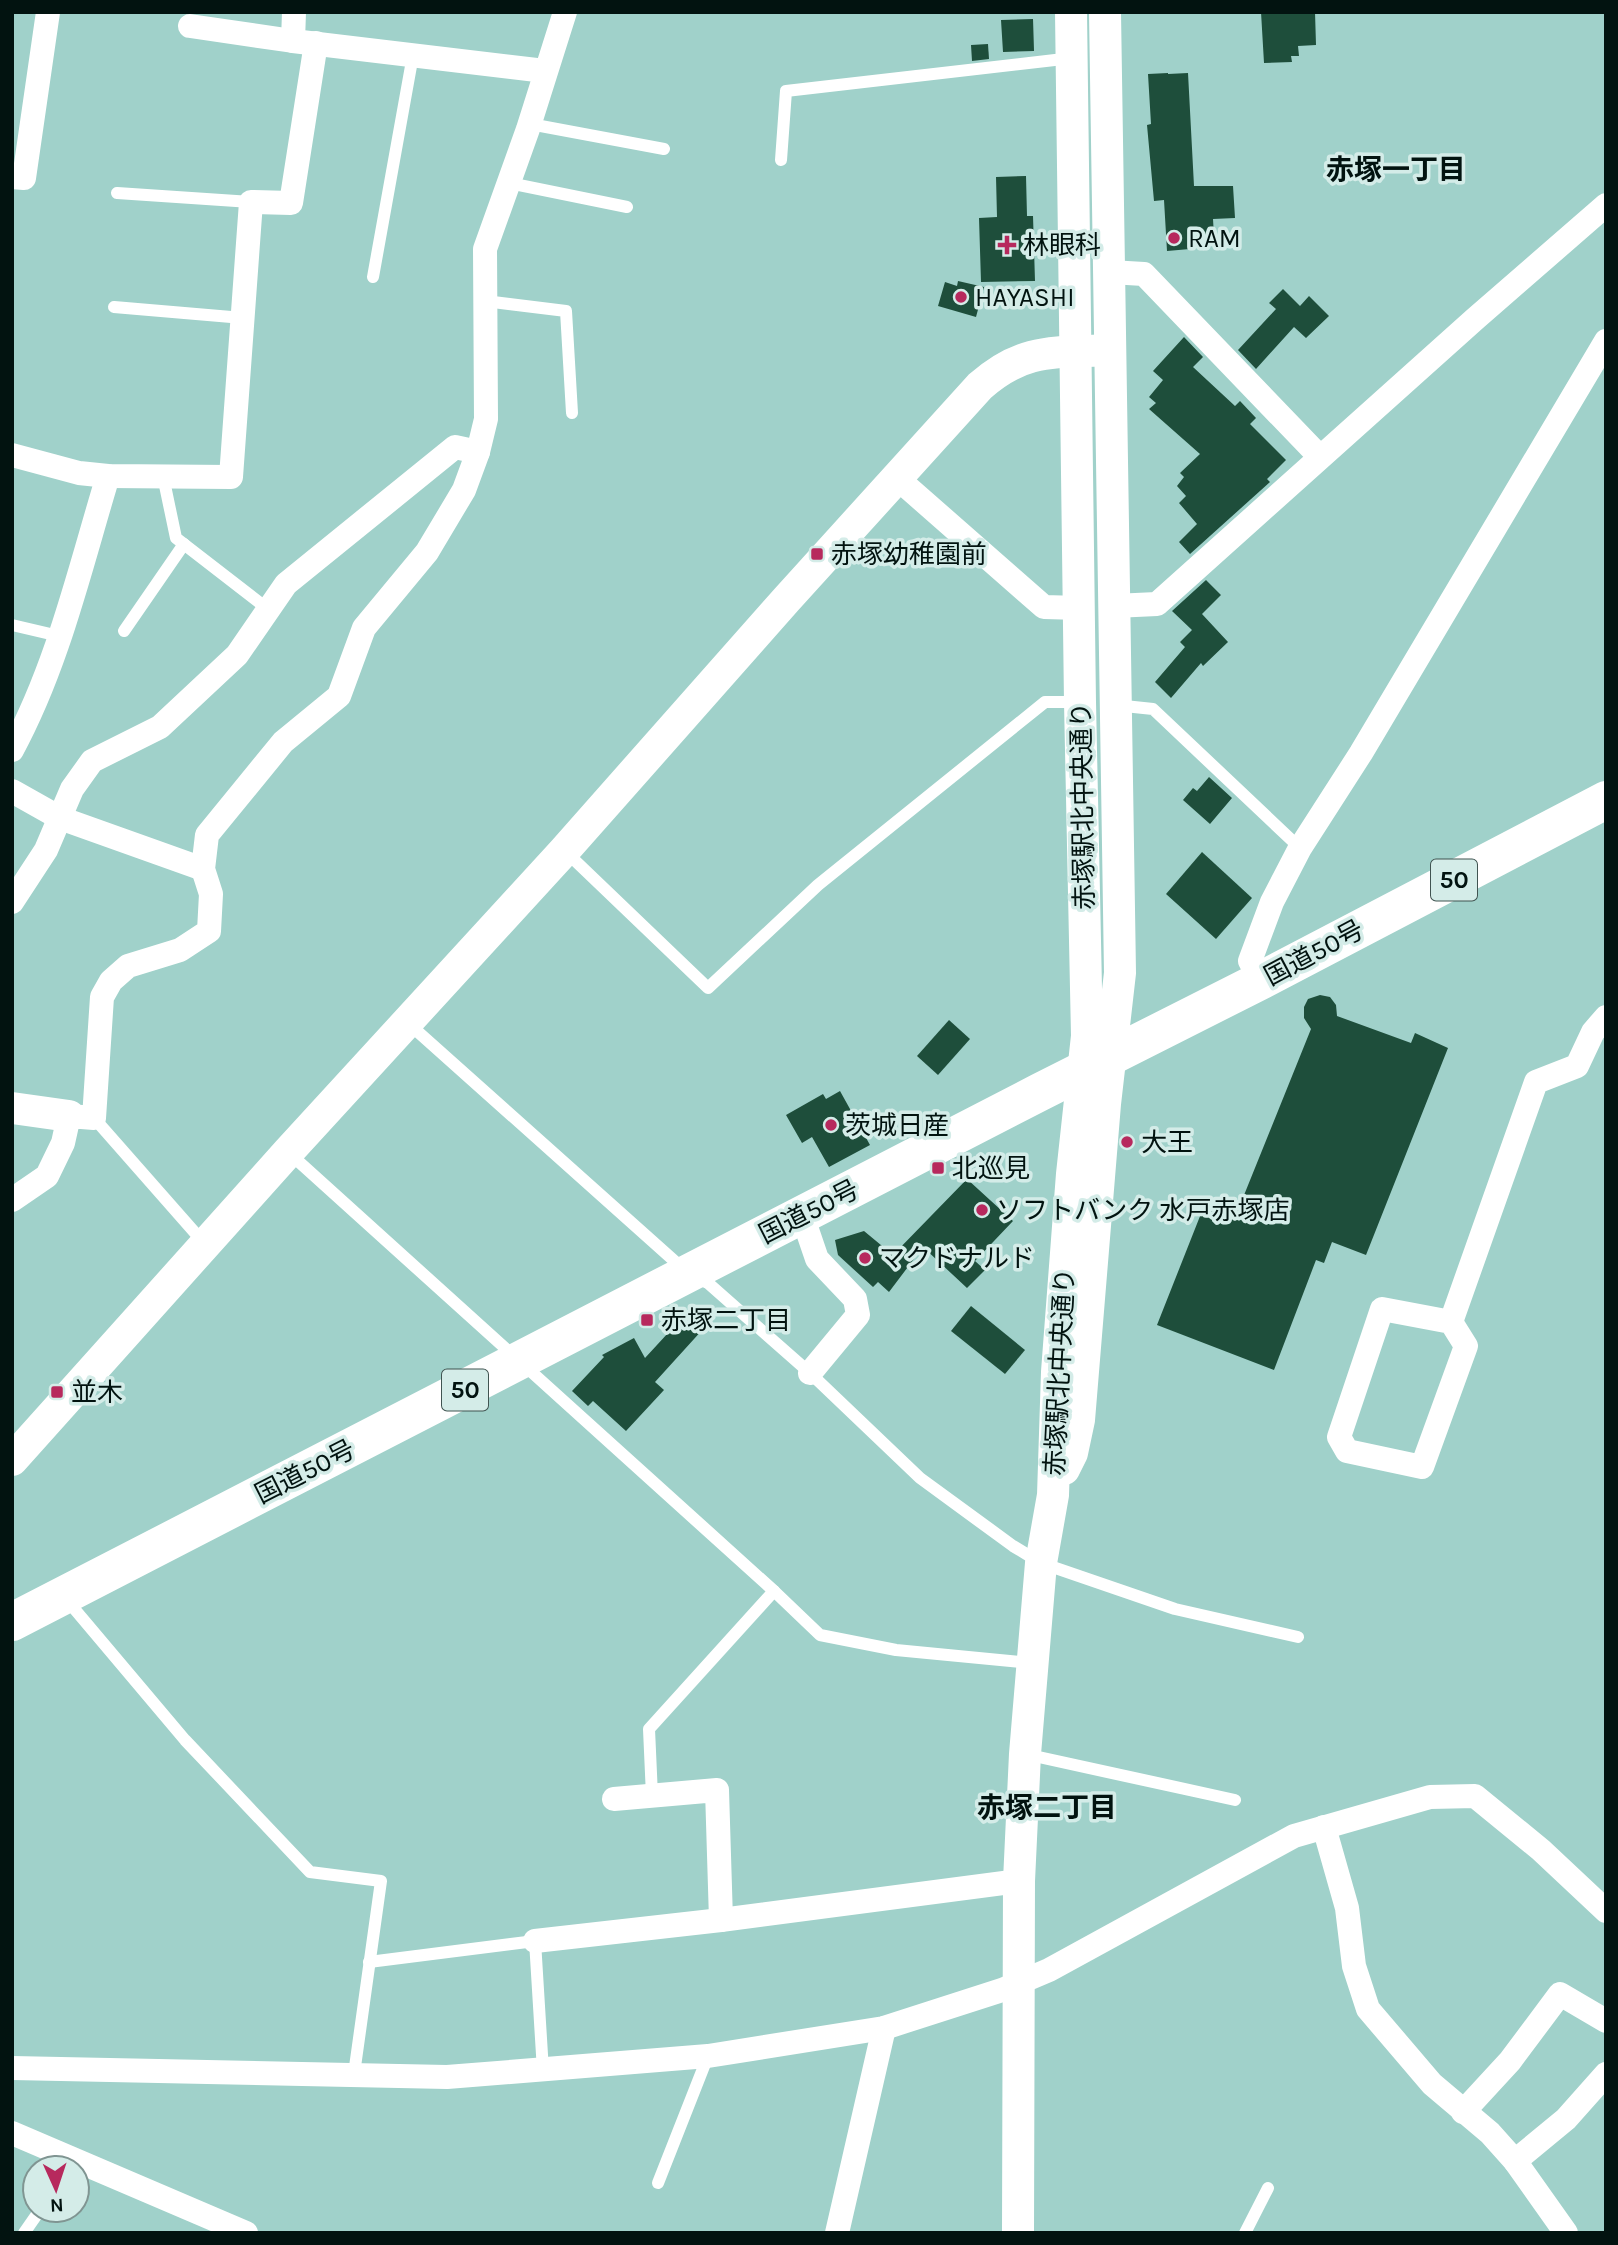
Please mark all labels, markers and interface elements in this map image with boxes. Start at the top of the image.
district label: 赤塚一丁目 [1326,153,1466,186]
place label: RAM [1188,223,1241,254]
place label: 林眼科 [1023,230,1101,261]
marker: RAM [1166,230,1182,246]
marker: 林眼科 [997,235,1017,255]
place label: HAYASHI [975,282,1074,313]
marker: HAYASHI [953,289,969,305]
place label: 赤塚幼稚園前 [831,539,987,570]
marker: 赤塚幼稚園前 [809,546,825,562]
street label: 赤塚駅北中央通り [1066,702,1100,910]
road number: 50 [1431,860,1477,900]
street label: 国道50号 [1259,914,1369,992]
place label: 茨城日産 [845,1110,949,1141]
marker: 茨城日産 [823,1117,839,1133]
place label: 大王 [1141,1127,1193,1158]
marker: 大王 [1119,1134,1135,1150]
place label: 北巡見 [952,1153,1030,1184]
marker: 北巡見 [930,1160,946,1176]
street label: 国道50号 [754,1174,864,1250]
place label: ソフトバンク 水戸赤塚店 [996,1195,1289,1226]
marker: ソフトバンク 水戸赤塚店 [974,1202,990,1218]
place label: マクドナルド [879,1243,1035,1274]
marker: マクドナルド [857,1250,873,1266]
street label: 赤塚駅北中央通り [1039,1267,1081,1477]
place label: 赤塚二丁目 [661,1305,791,1336]
marker: 赤塚二丁目 [639,1312,655,1328]
road number: 50 [442,1370,488,1410]
place label: 並木 [71,1377,123,1408]
marker: 並木 [49,1384,65,1400]
street label: 国道50号 [250,1434,360,1510]
district label: 赤塚二丁目 [977,1791,1117,1824]
north arrow [21,2154,91,2224]
text: N [49,2194,64,2216]

